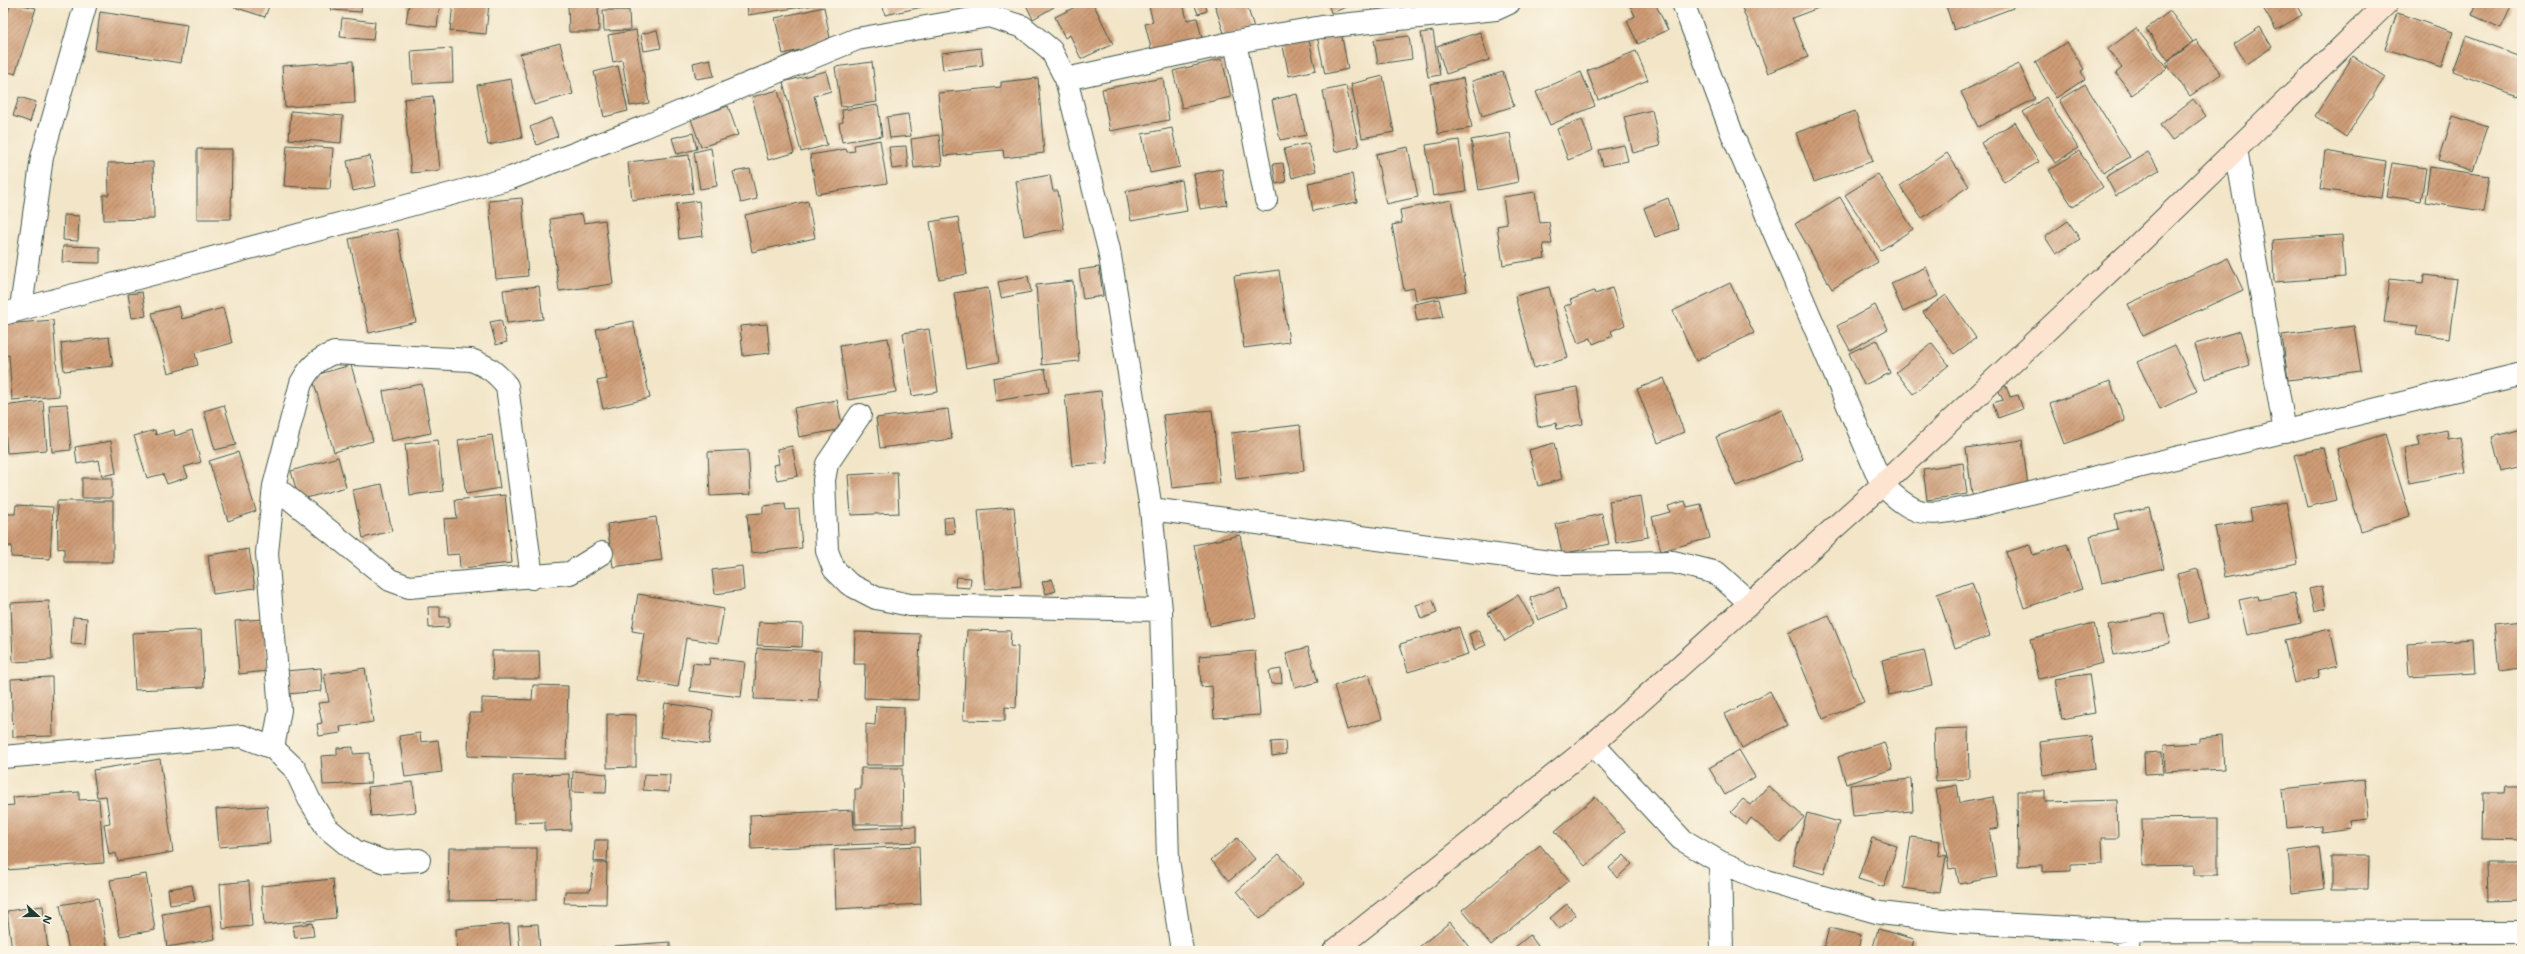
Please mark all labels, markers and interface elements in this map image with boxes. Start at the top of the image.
north arrow [18,896,58,936]
text: N [39,913,56,926]

